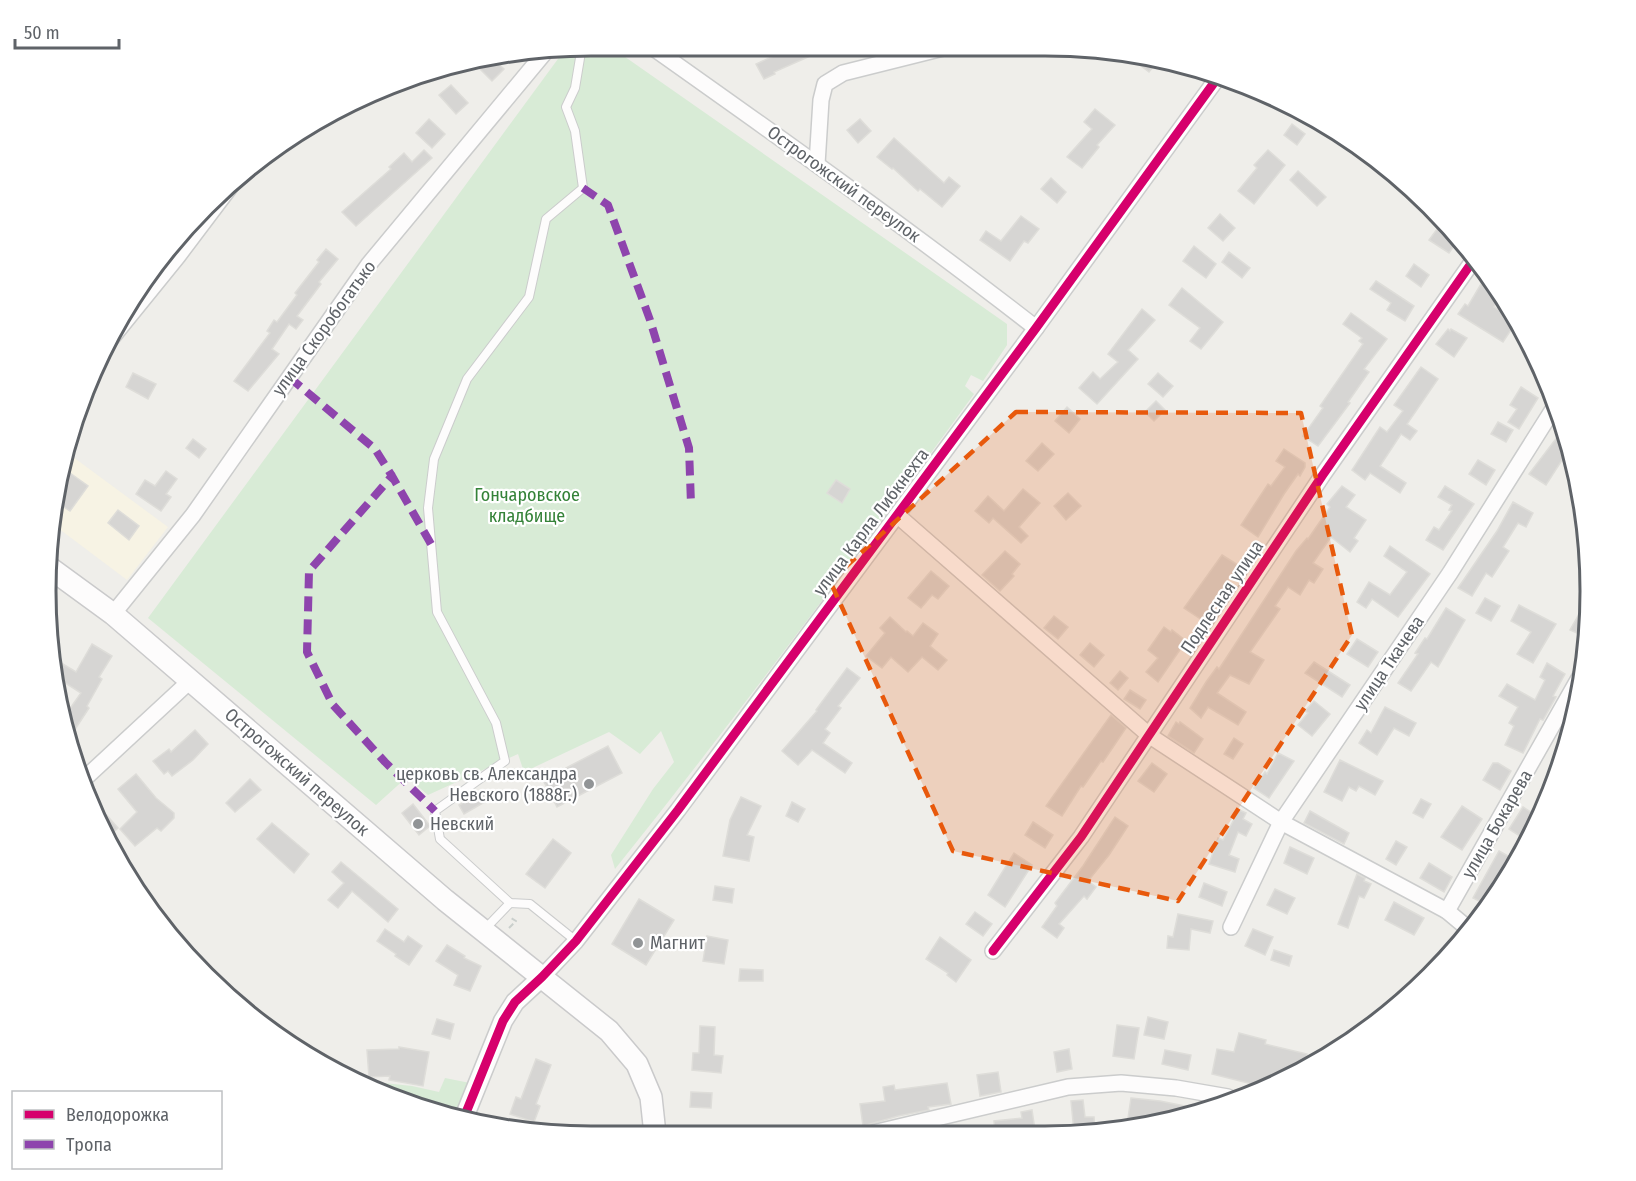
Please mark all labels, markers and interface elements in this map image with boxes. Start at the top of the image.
scale bar [15,12,118,50]
text: 50 m [24,22,60,44]
street label: Острогожский переулок [763,121,925,247]
street label: улица Скоробогатько [268,256,380,400]
street label: улица Карла Либкнехта [808,444,934,600]
park label: Гончаровское кладбище [474,484,580,527]
street label: Подлесная улица [1176,536,1268,658]
street label: улица Ткачева [1349,611,1429,715]
street label: Острогожский переулок [220,703,374,841]
place label: церковь св. Александра Невского (1888г.) [396,763,577,806]
street label: улица Бокарева [1457,766,1537,882]
marker: церковь св. Александра Невского (1888г.) [582,777,596,791]
place label: Невский [430,813,494,835]
marker: Невский [411,817,425,831]
place label: Магнит [650,932,706,954]
marker: Магнит [631,936,645,950]
legend [12,1091,222,1169]
text: Велодорожка [66,1104,169,1126]
text: Тропа [66,1134,112,1156]

